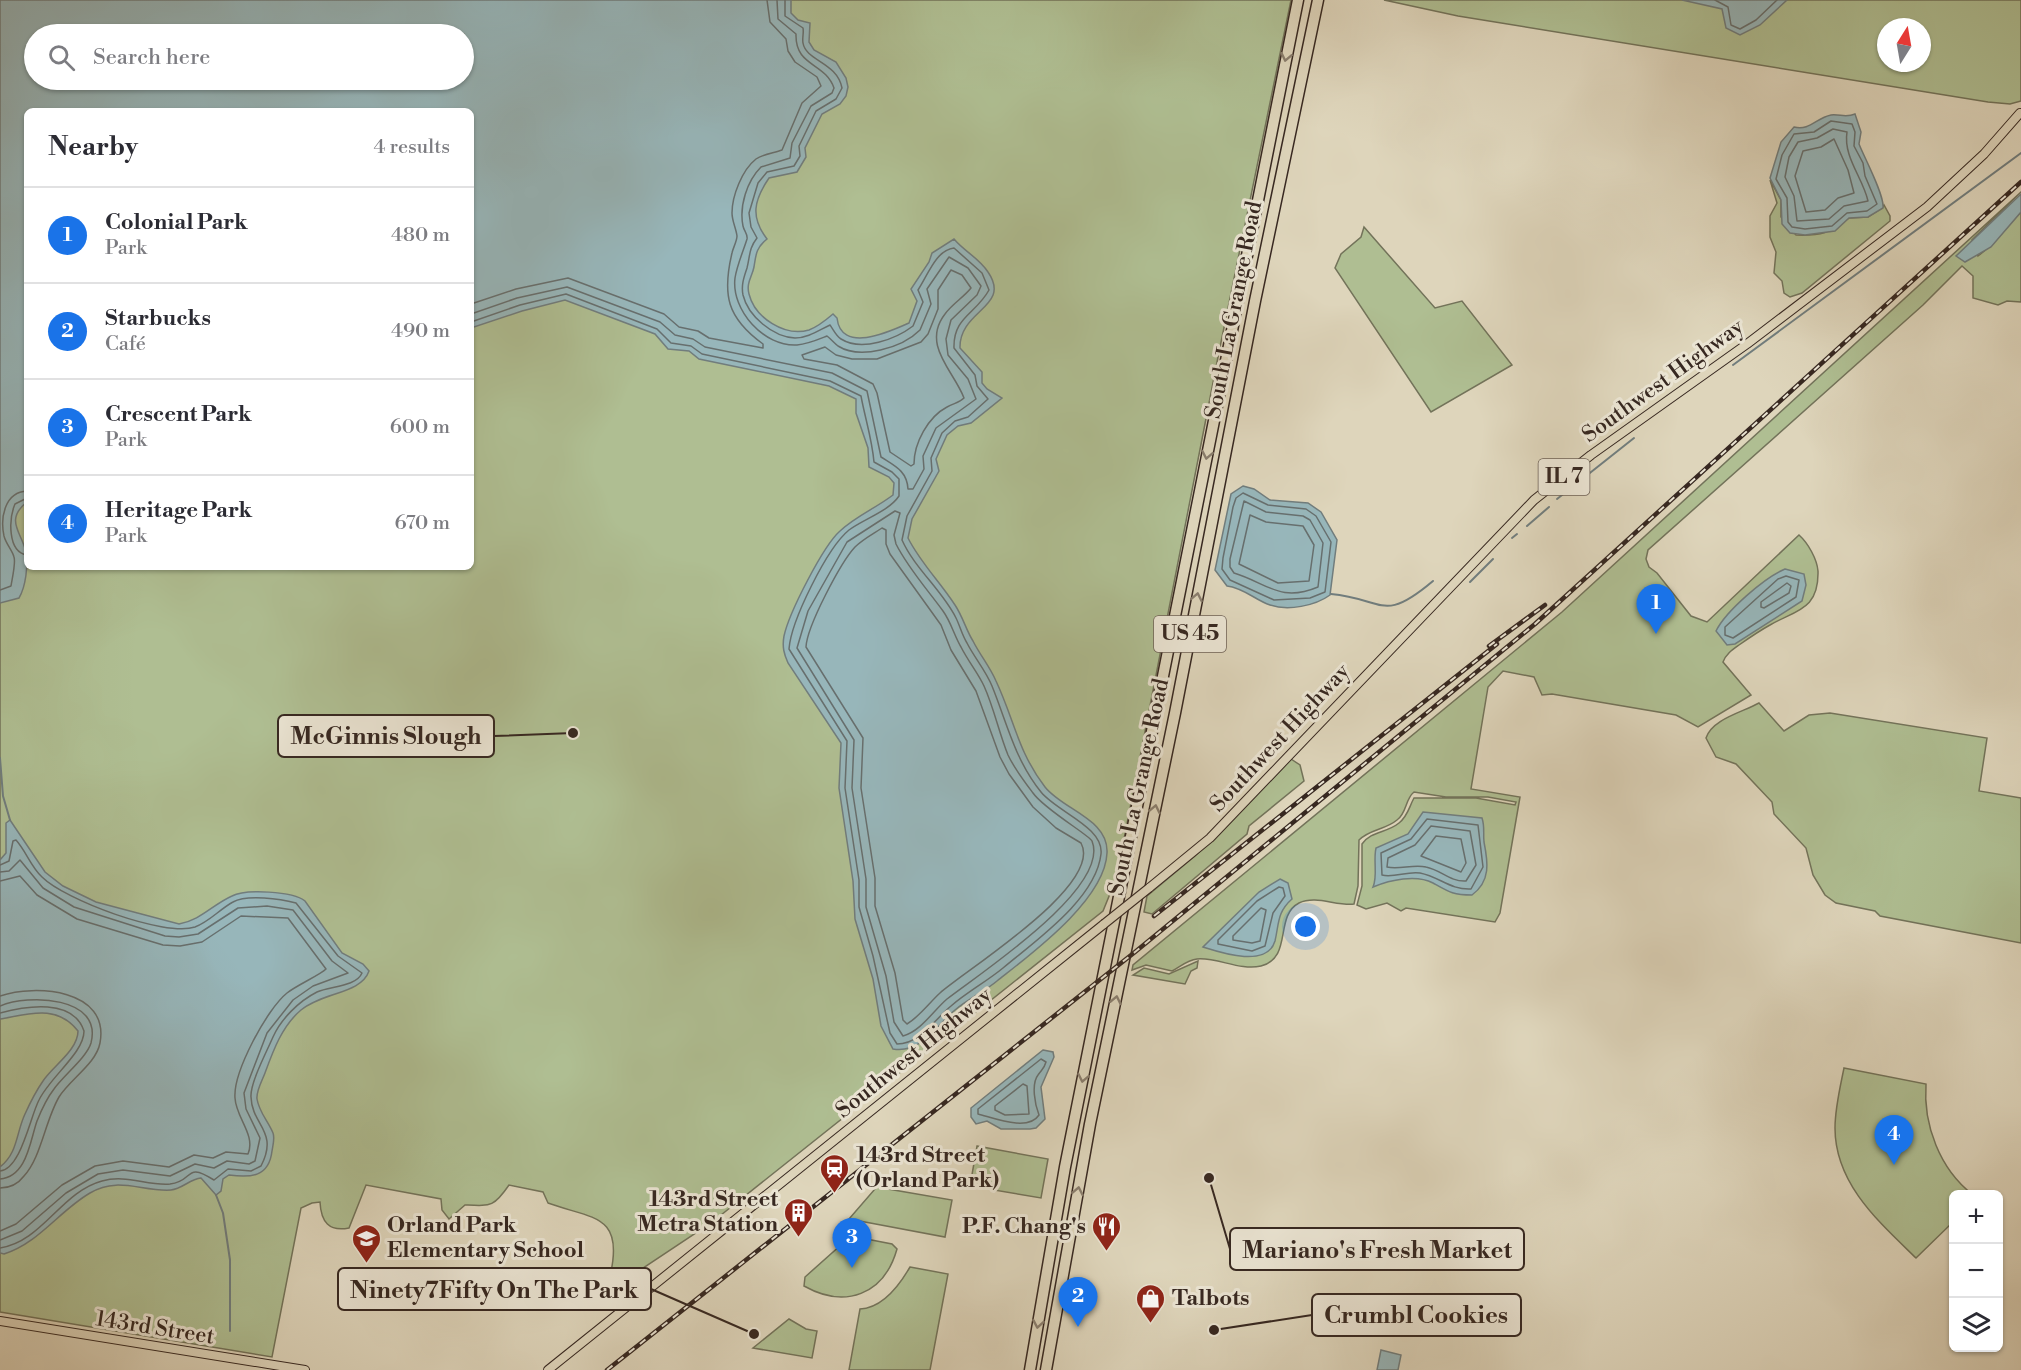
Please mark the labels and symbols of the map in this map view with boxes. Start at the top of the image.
north arrow [1877,18,1931,72]
one-way arrow [1280,52,1293,62]
street label: South La Grange Road [1200,198,1268,421]
street label: Southwest Highway [1577,313,1749,449]
one-way arrow [1201,449,1214,459]
road number: IL 7 [1538,459,1590,495]
pin: 1 [1636,584,1676,634]
one-way arrow [1190,592,1203,602]
road number: US 45 [1154,616,1226,652]
street label: Southwest Highway [1204,658,1356,818]
street label: South La Grange Road [1103,676,1175,898]
callout: McGinnis Slough [278,715,494,757]
text: McGinnis Slough [290,722,482,752]
one-way arrow [1148,804,1161,814]
your location [1291,912,1320,941]
street label: Southwest Highway [830,982,998,1124]
one-way arrow [1109,995,1122,1005]
one-way arrow [1077,1073,1090,1083]
pin: 4 [1874,1116,1914,1165]
place label: 143rd Street (Orland Park) [856,1142,999,1194]
station icon: 143rd Street (Orland Park) [819,1152,851,1194]
place label: 143rd Street Metra Station [637,1186,778,1238]
one-way arrow [1071,1186,1084,1196]
building icon: 143rd Street Metra Station [783,1196,815,1238]
restaurant icon: P.F. Chang's [1091,1210,1123,1252]
place label: Orland Park Elementary School [387,1212,584,1264]
place label: P.F. Chang's [962,1213,1086,1240]
pin: 3 [832,1218,872,1268]
school or university icon: Orland Park Elementary School [350,1222,382,1264]
callout: Mariano's Fresh Market [1230,1228,1524,1270]
text: Mariano's Fresh Market [1242,1236,1512,1266]
callout: Ninety7Fifty On The Park [338,1268,651,1310]
text: Ninety7Fifty On The Park [350,1276,639,1306]
pin: 2 [1058,1278,1098,1327]
shop icon: Talbots [1135,1282,1167,1324]
place label: Talbots [1172,1285,1249,1312]
callout: Crumbl Cookies [1312,1294,1521,1336]
text: Crumbl Cookies [1324,1301,1508,1331]
street label: 143rd Street [94,1305,217,1351]
one-way arrow [1032,1319,1045,1329]

